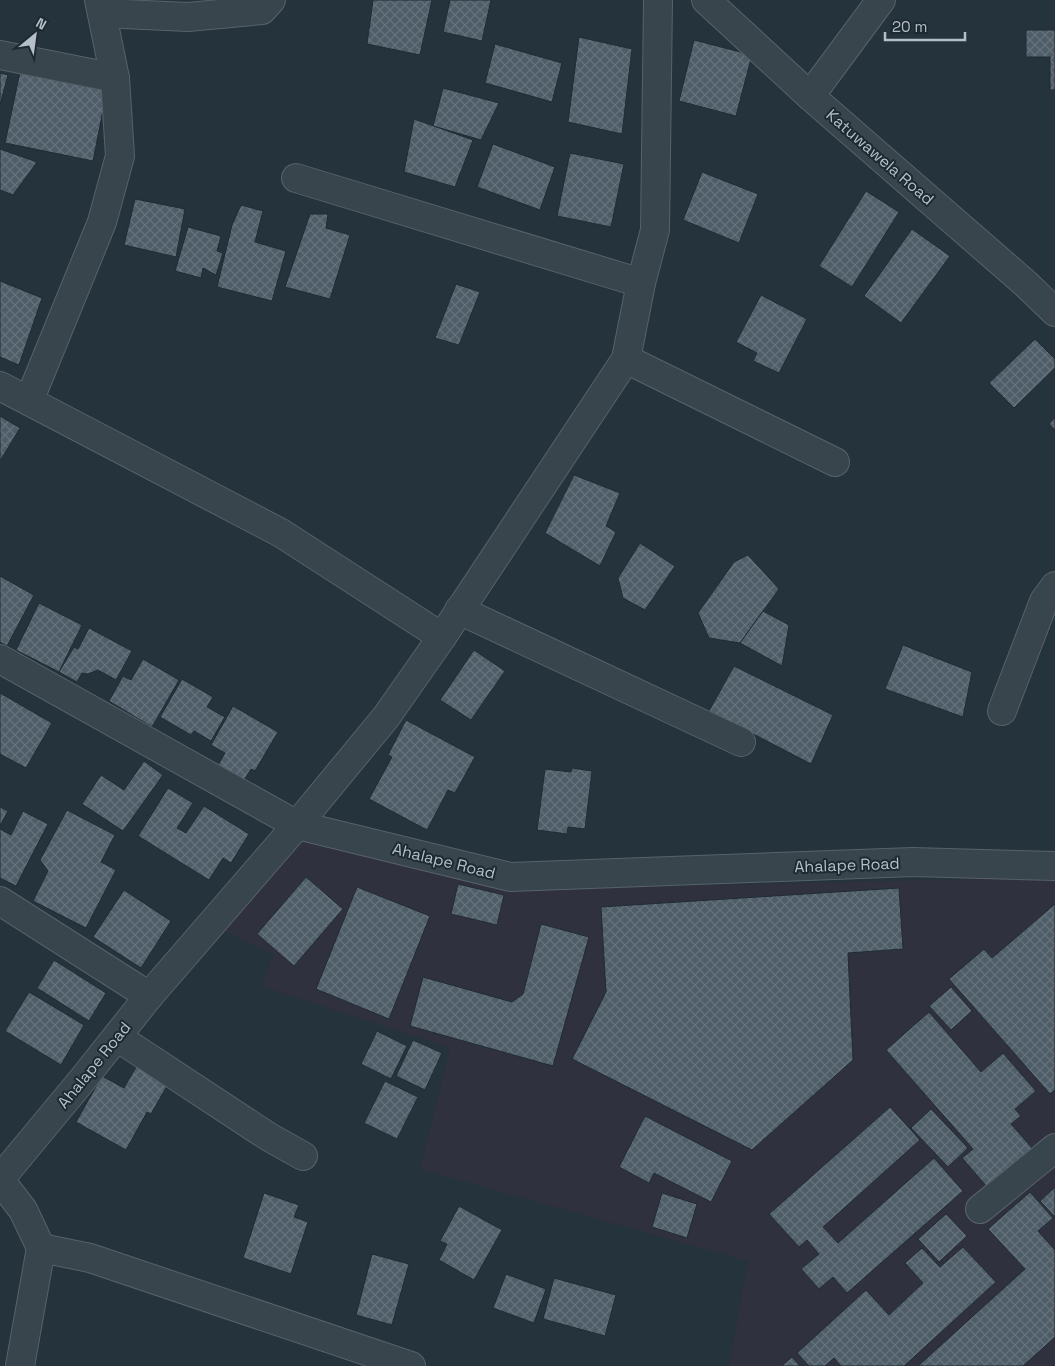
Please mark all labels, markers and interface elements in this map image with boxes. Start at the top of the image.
north arrow [10,10,60,60]
scale bar [885,10,965,42]
text: N [33,13,50,34]
text: 20 m [892,17,927,36]
street label: Katuwawela Road [822,104,938,210]
street label: Ahalape Road [390,838,498,884]
street label: Ahalape Road [794,853,900,877]
street label: Ahalape Road [53,1017,135,1113]

